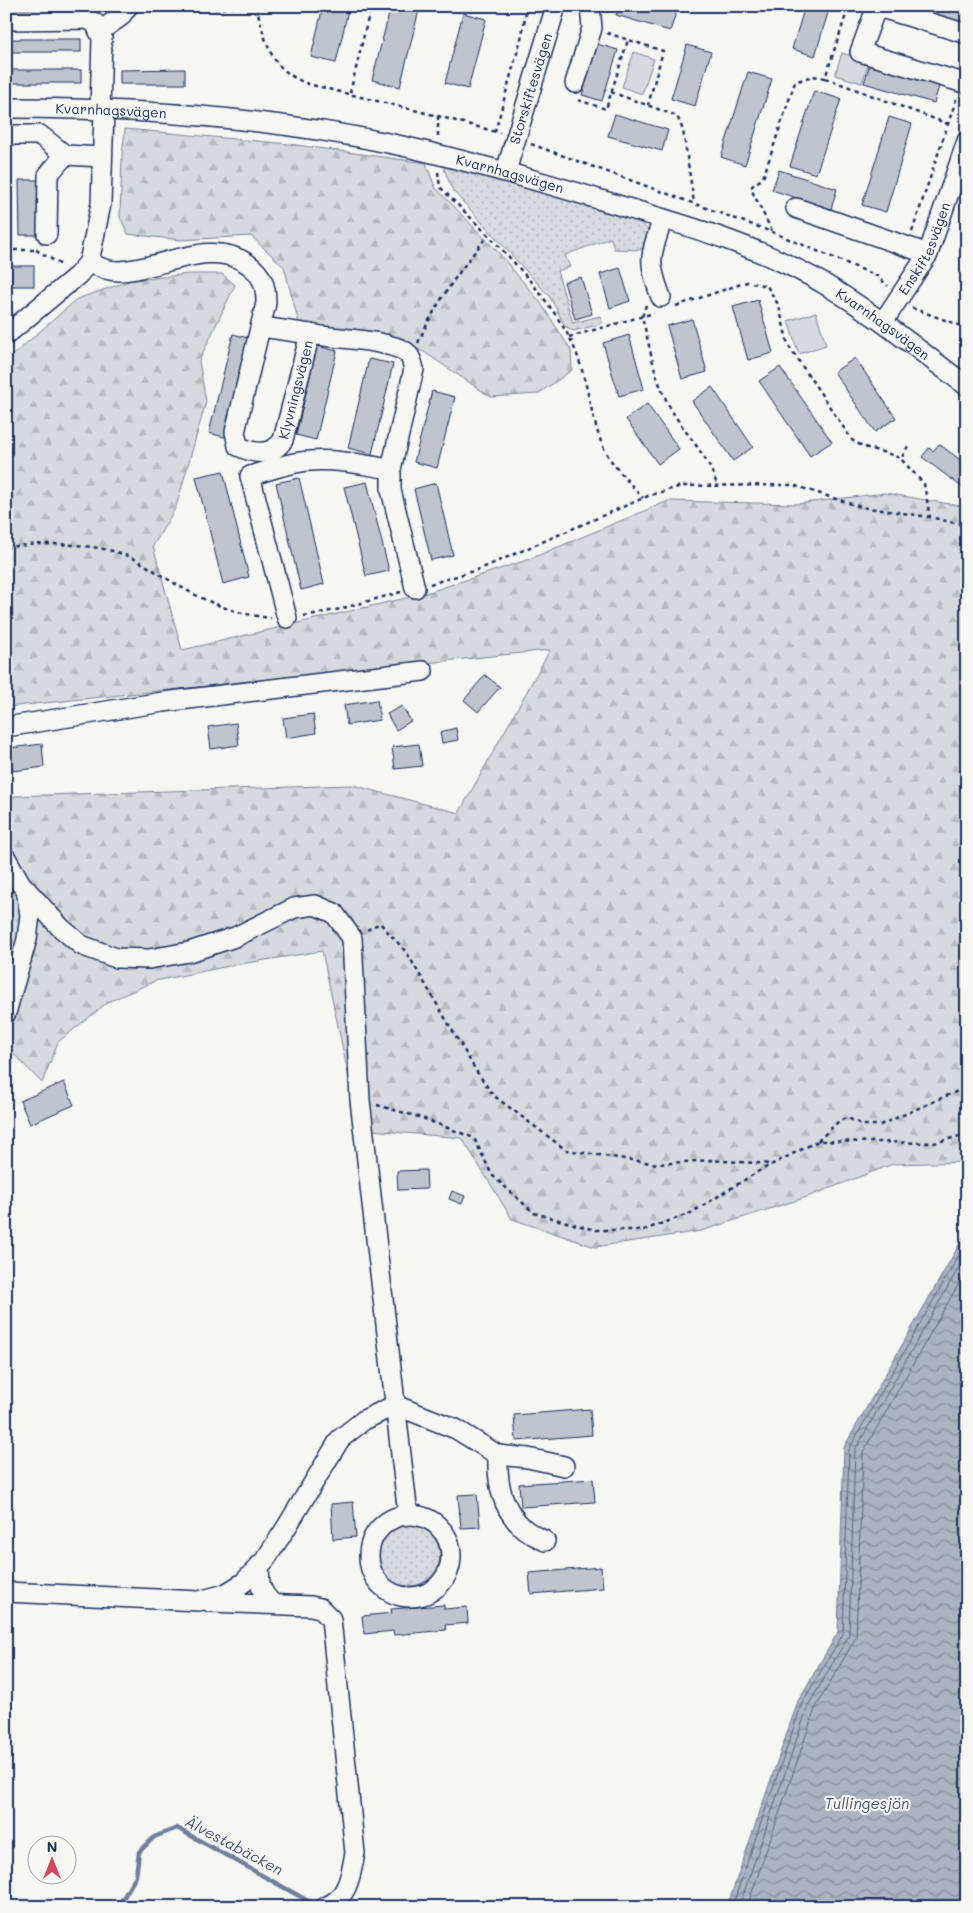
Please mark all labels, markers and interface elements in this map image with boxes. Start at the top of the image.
street label: Storskiftesvägen [505,31,556,146]
street label: Kvarnhagsvägen [55,98,167,122]
street label: Kvarnhagsvägen [454,149,566,197]
street label: Enskiftesvägen [894,199,954,298]
street label: Kvarnhagsvägen [833,283,934,364]
street label: Klyvningsvägen [274,338,317,441]
water label: Tullingesjön [825,1793,909,1813]
water label: Älvestabäcken [182,1811,287,1879]
north arrow [28,1836,78,1886]
text: N [47,1837,57,1856]

